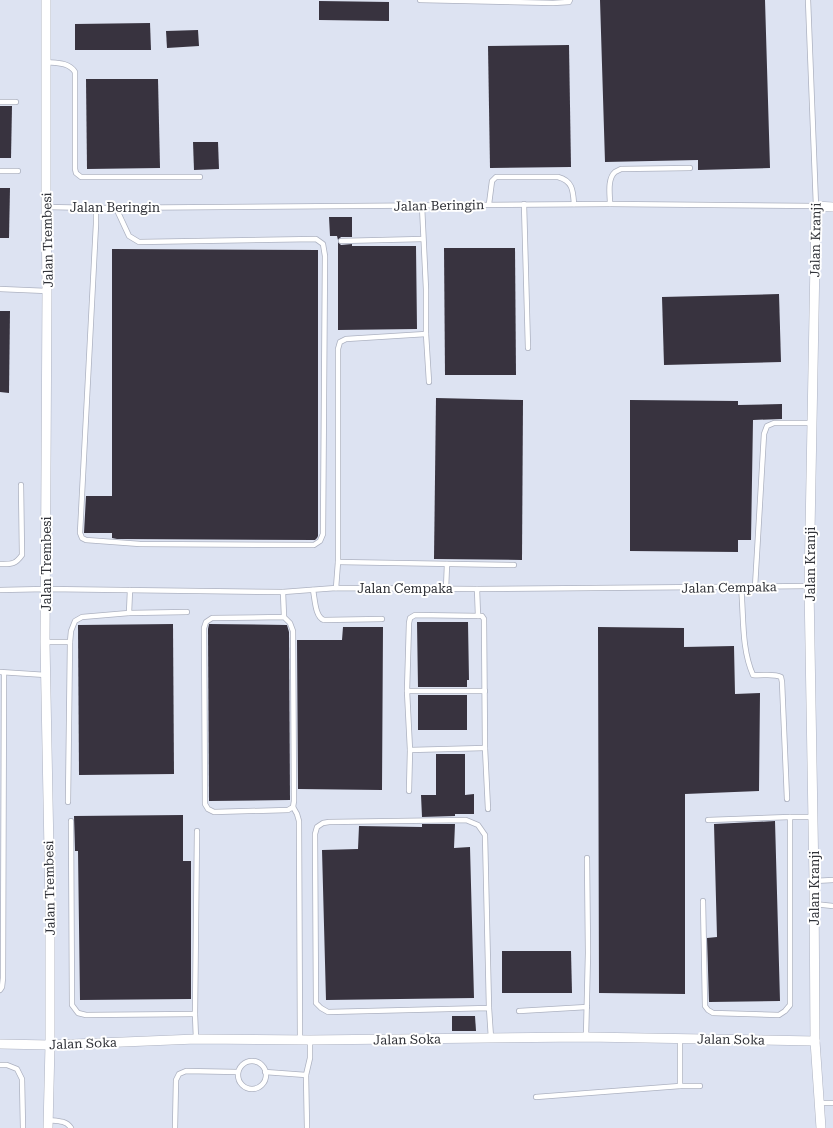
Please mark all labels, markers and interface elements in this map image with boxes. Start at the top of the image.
street label: Jalan Trembesi [39,192,56,288]
street label: Jalan Beringin [394,197,485,214]
street label: Jalan Beringin [70,200,161,215]
street label: Jalan Kranji [807,202,824,278]
street label: Jalan Trembesi [39,516,54,612]
street label: Jalan Kranji [803,527,818,601]
street label: Jalan Cempaka [681,579,777,596]
street label: Jalan Cempaka [357,581,453,596]
street label: Jalan Trembesi [41,840,58,936]
street label: Jalan Kranji [807,851,822,925]
street label: Jalan Soka [373,1031,441,1048]
street label: Jalan Soka [697,1031,765,1048]
street label: Jalan Soka [49,1035,117,1052]

